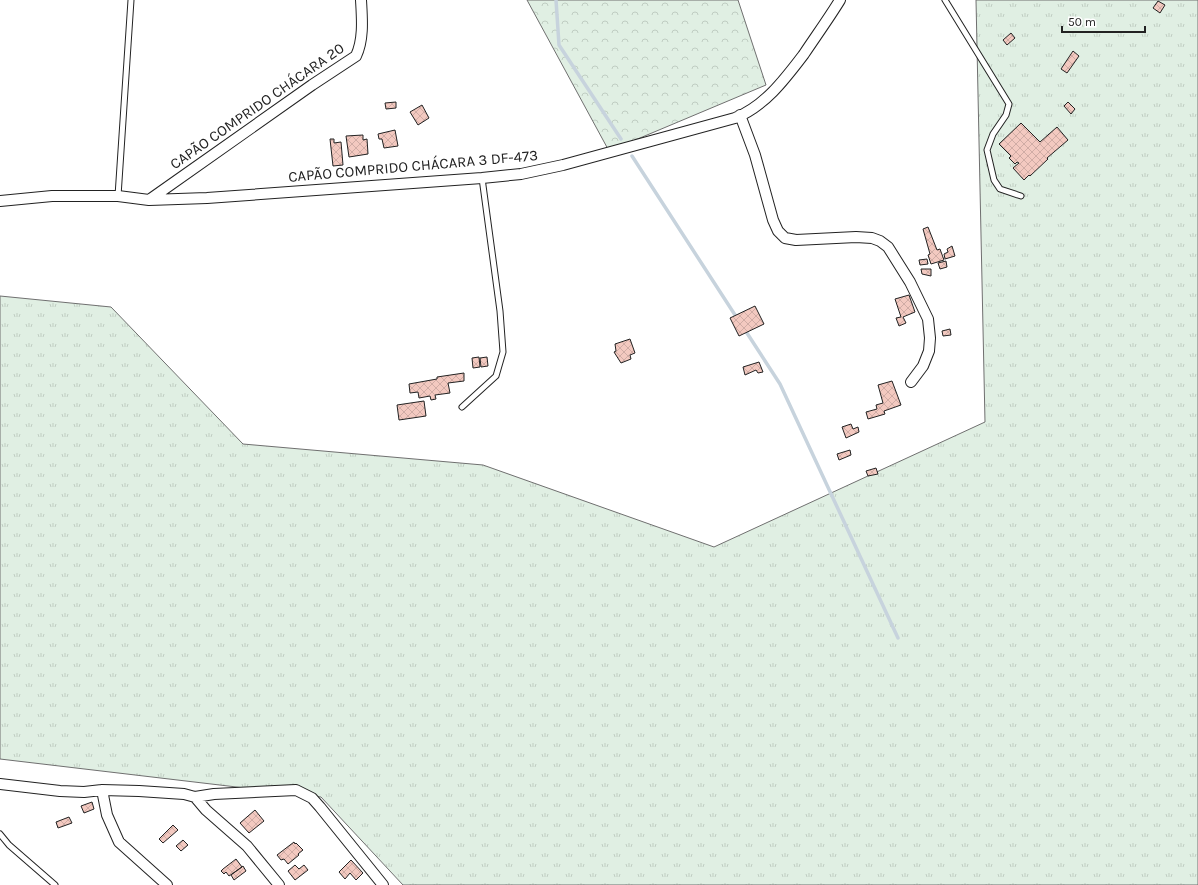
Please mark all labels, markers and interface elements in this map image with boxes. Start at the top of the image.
scale bar [1062,8,1145,34]
text: 50 m [1068,15,1096,29]
street label: CAPÃO COMPRIDO CHÁCARA 20 [166,39,348,173]
street label: CAPÃO COMPRIDO CHÁCARA 3 DF-473 [287,146,539,186]

